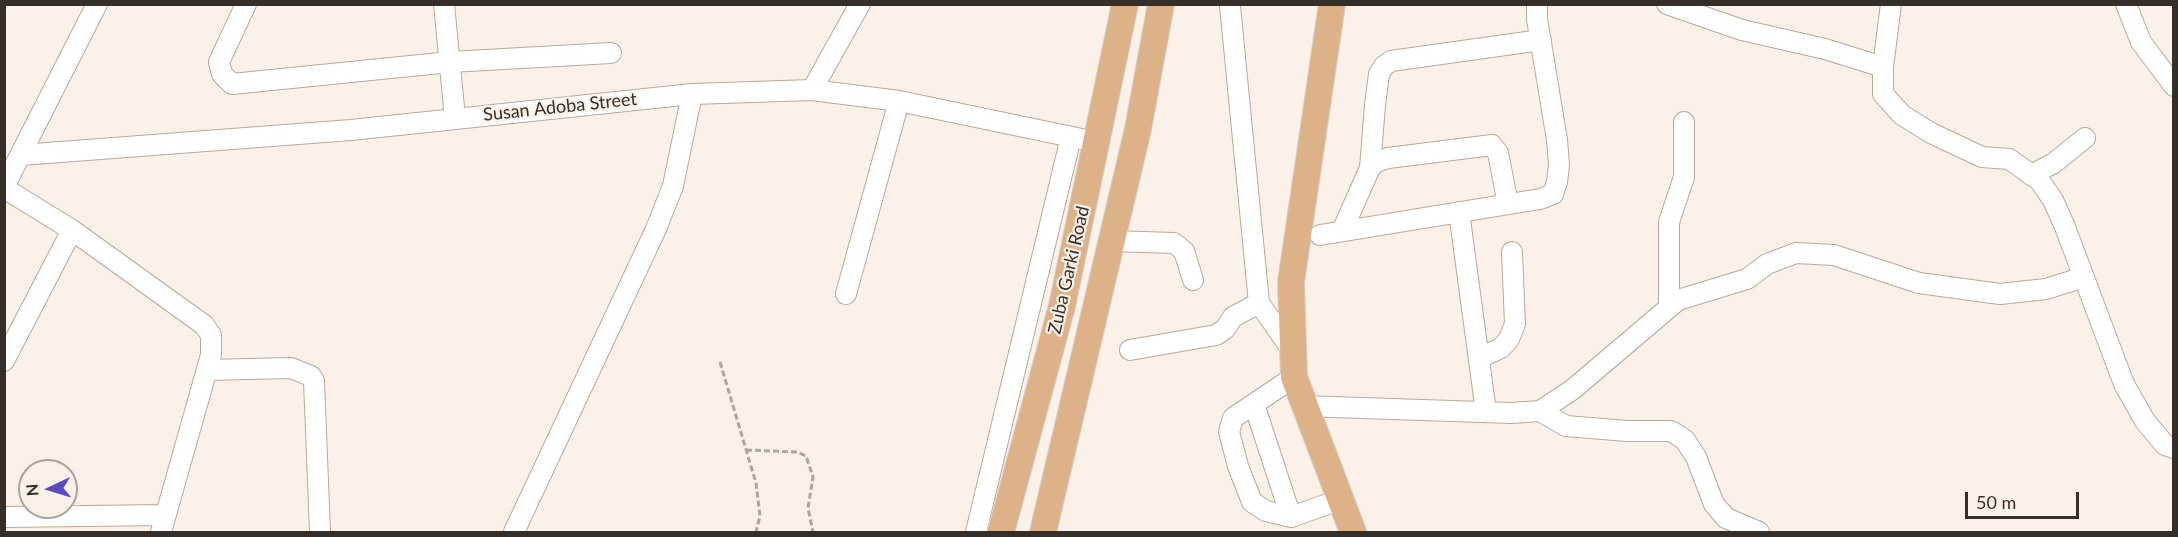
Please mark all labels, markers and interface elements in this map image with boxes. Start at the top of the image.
street label: Susan Adoba Street [482,88,638,126]
street label: Zuba Garki Road [1044,204,1094,336]
north arrow [18,459,78,519]
scale bar [1968,480,2082,518]
text: N [22,483,41,497]
text: 50 m [1976,491,2016,513]

